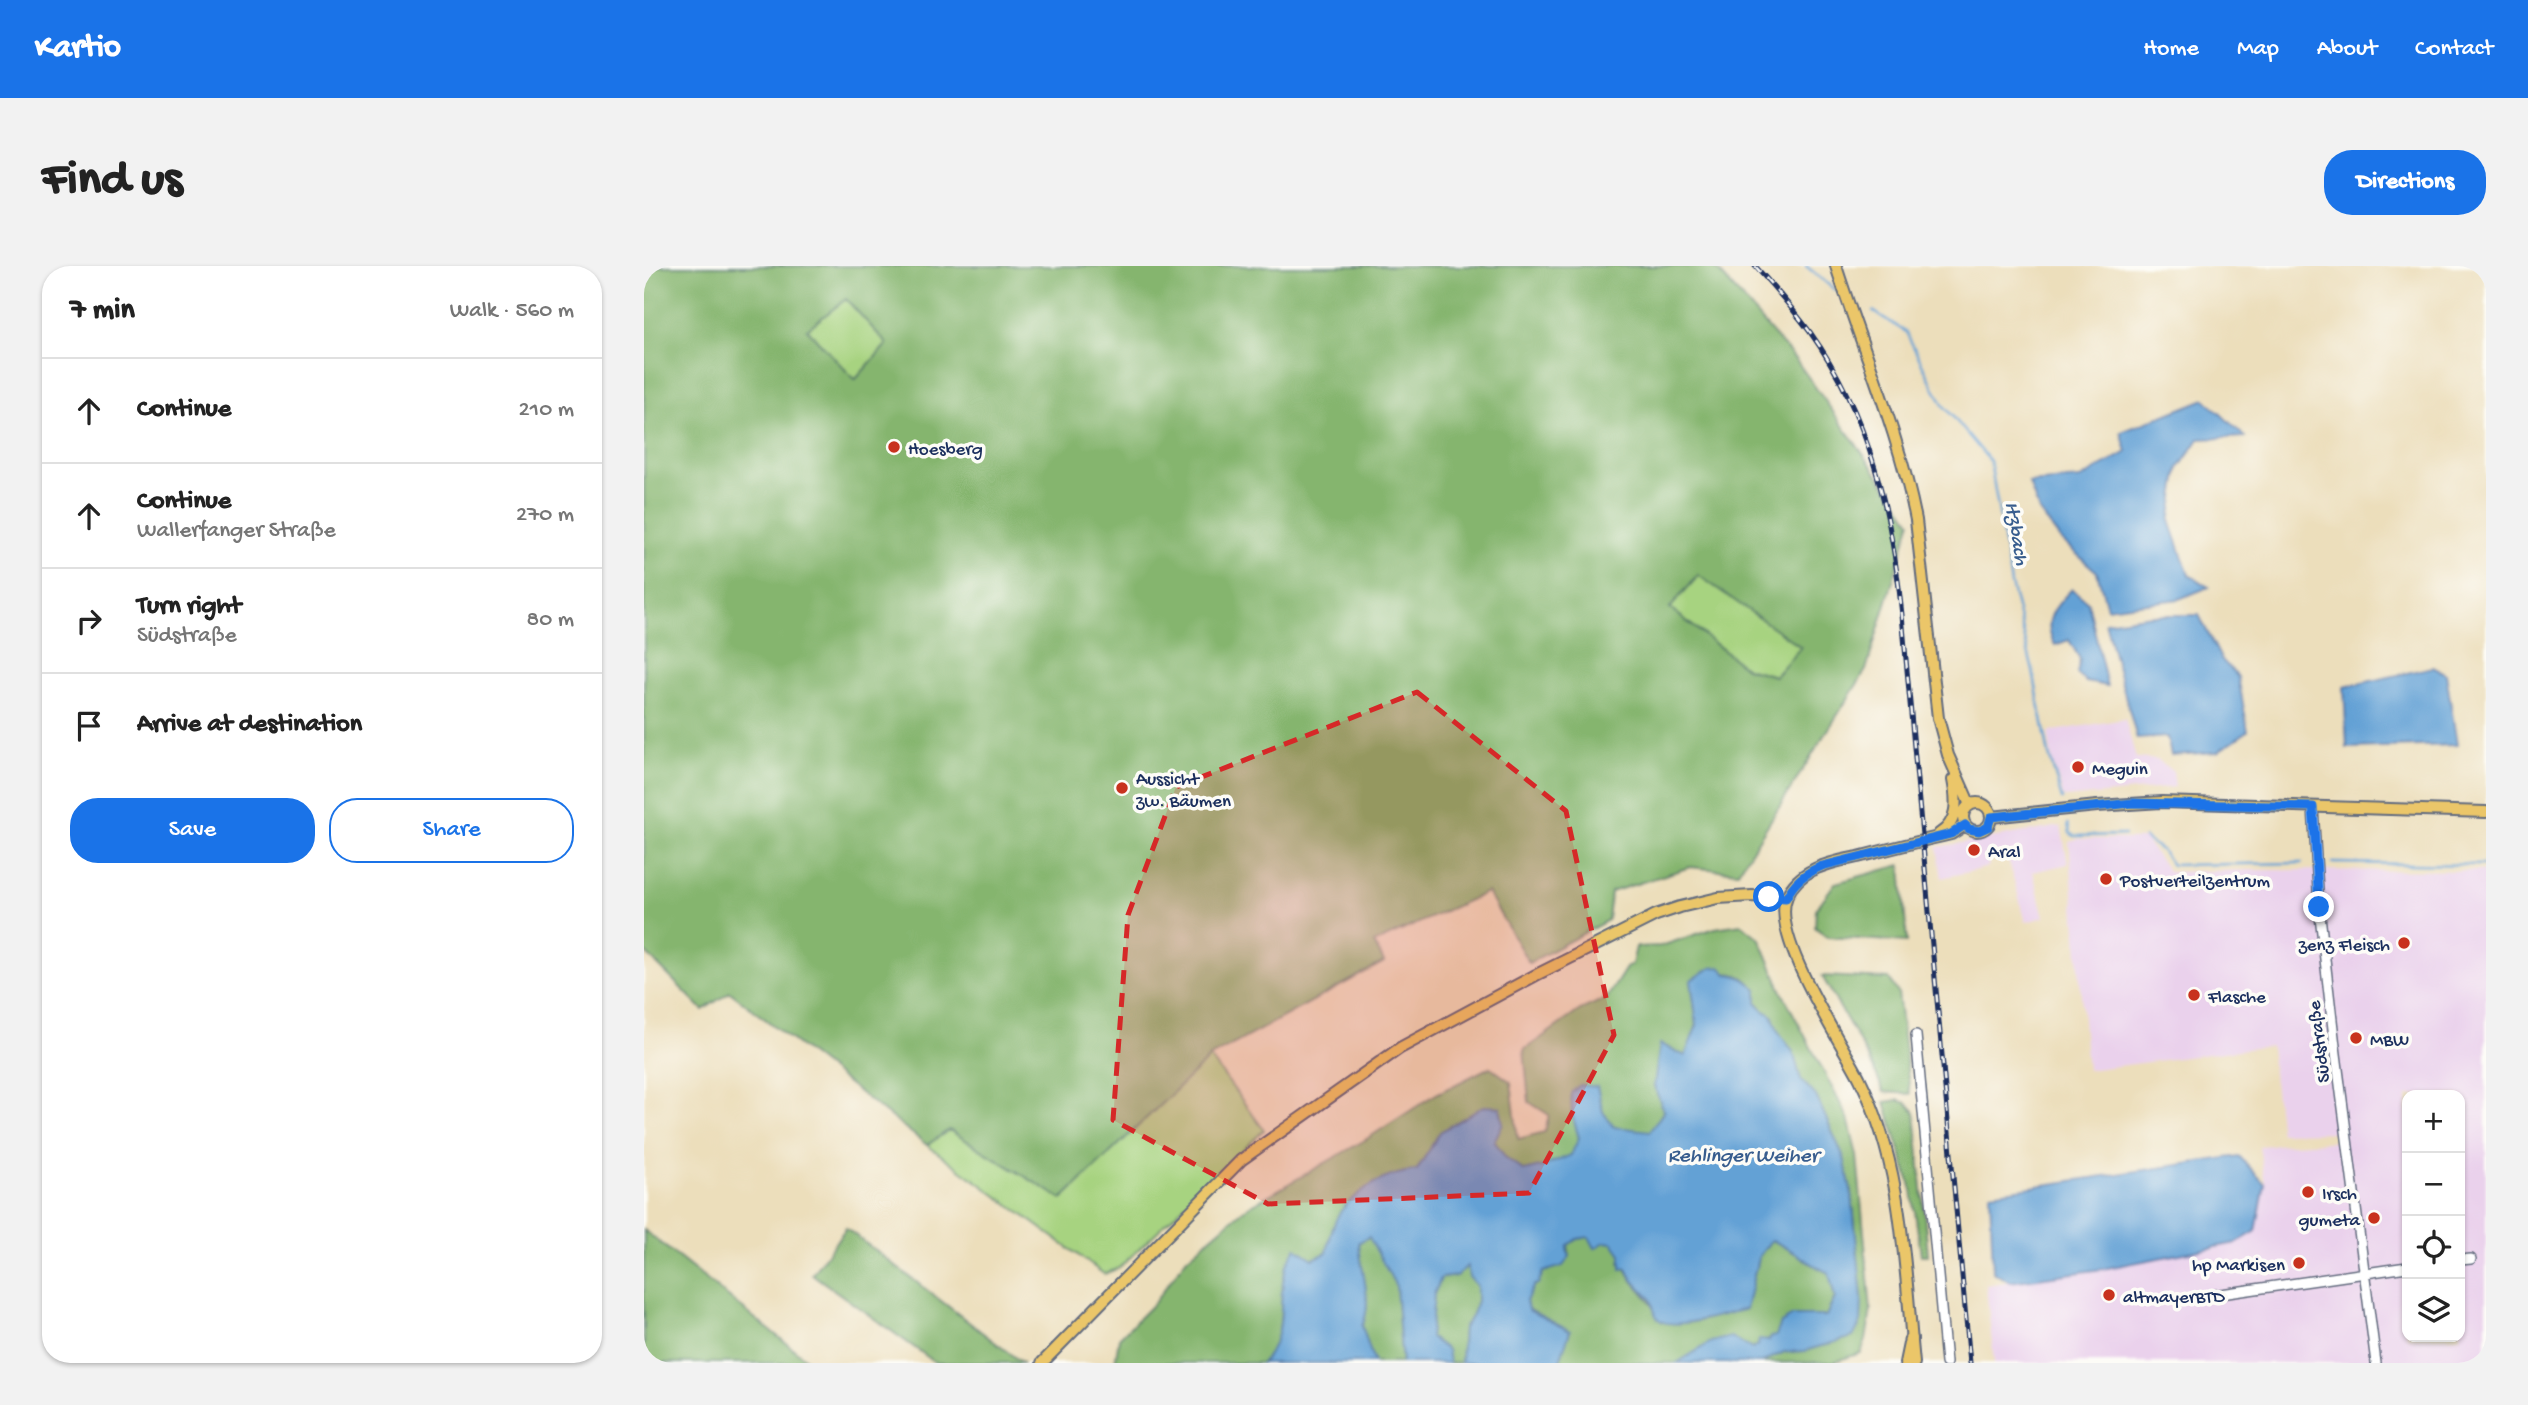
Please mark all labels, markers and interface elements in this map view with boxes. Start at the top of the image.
text: Kartio [35,30,121,68]
text: Home [2143,35,2199,64]
text: Map [2237,35,2279,64]
text: About [2317,35,2377,64]
text: Contact [2415,35,2493,64]
button: Directions [2324,150,2486,215]
text: Find us [42,153,182,211]
text: 7 min [70,294,135,329]
text: Walk · 560 m [450,298,574,325]
icon: ahead [70,392,108,430]
text: Continue [137,395,231,426]
text: 210 m [519,397,574,424]
marker: Hoesberg [886,439,902,455]
place label: Hoesberg [908,439,983,462]
text: Continue [137,487,231,518]
icon: ahead [70,497,108,535]
water label: Itzbach [1997,500,2033,568]
text: 270 m [516,502,574,529]
text: Wallerfanger Straße [137,518,336,545]
text: Turn right [137,592,241,623]
icon: right [70,602,108,640]
text: 80 m [527,607,574,634]
text: Südstraße [137,623,237,650]
icon: arrive [70,707,108,745]
text: Arrive at destination [137,710,362,741]
marker: Meguin [2070,759,2086,775]
place label: Meguin [2092,759,2148,782]
place label: Aussicht zw. Bäumen [1136,769,1231,814]
marker: Aussicht zw. Bäumen [1114,780,1130,796]
button: Save [70,798,315,863]
button: Share [329,798,574,863]
marker: Aral [1966,842,1982,858]
place label: Aral [1988,842,2021,865]
marker: Postverteilzentrum [2098,871,2114,887]
place label: Postverteilzentrum [2119,871,2270,894]
route start [1753,881,1784,912]
route end [2303,891,2334,922]
place label: zenz Fleisch [2298,935,2390,958]
marker: zenz Fleisch [2396,935,2412,951]
marker: Flasche [2186,987,2202,1003]
place label: Flasche [2207,987,2266,1010]
street label: Südstraße [2304,999,2337,1084]
marker: MBW [2348,1030,2364,1046]
place label: MBW [2370,1030,2409,1053]
map controls [2402,1090,2465,1342]
button: + [2402,1090,2465,1153]
water label: Rehlinger Weiher [1668,1145,1823,1170]
button: − [2402,1153,2465,1216]
marker: Irsch [2300,1184,2316,1200]
place label: Irsch [2322,1184,2357,1207]
place label: gumeta [2299,1210,2361,1233]
marker: gumeta [2366,1210,2382,1226]
button: locate [2402,1216,2465,1279]
place label: hp Markisen [2192,1255,2285,1278]
marker: hp Markisen [2291,1255,2307,1271]
button: layers [2402,1279,2465,1342]
marker: altmayerBTD [2101,1287,2117,1303]
place label: altmayerBTD [2123,1287,2225,1310]

